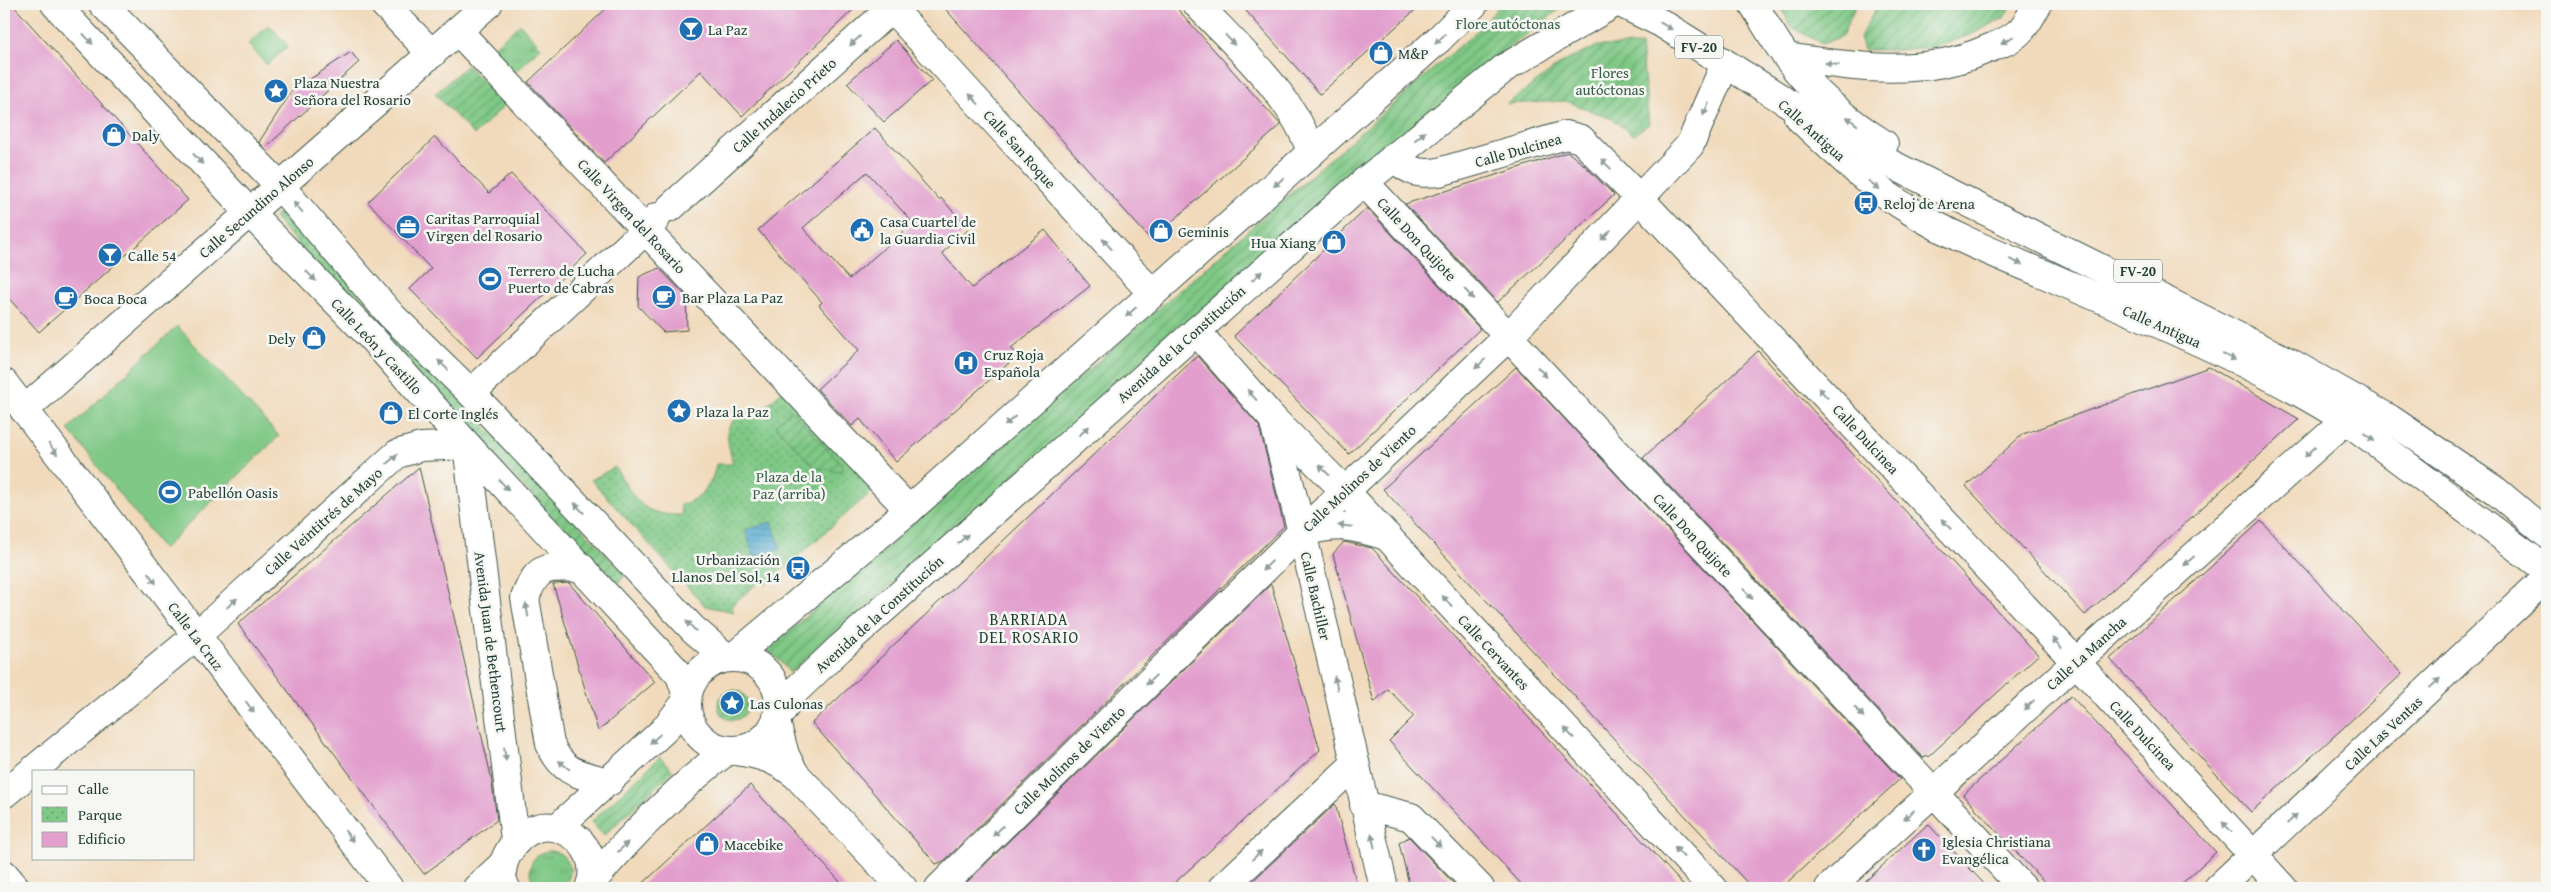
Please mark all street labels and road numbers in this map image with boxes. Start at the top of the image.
road number: FV-20 [1675,36,1723,58]
street label: Calle Indalecio Prieto [727,52,841,158]
street label: Calle Antigua [1774,94,1850,166]
street label: Calle San Roque [979,105,1061,193]
street label: Calle Dulcinea [1472,128,1564,172]
street label: Calle Secundino Alonso [194,151,318,263]
street label: Calle Virgen del Rosario [573,154,691,278]
street label: Calle Don Quijote [1373,192,1461,286]
road number: FV-20 [2114,260,2162,282]
street label: Avenida de la Constitución [1112,280,1250,408]
street label: Calle León y Castillo [327,293,428,399]
street label: Calle Antigua [2119,299,2205,353]
street label: Calle Dulcinea [1828,399,1904,479]
street label: Calle Molinos de Viento [1298,419,1421,536]
street label: Calle Veintitrés de Mayo [259,462,387,580]
street label: Calle Don Quijote [1649,488,1737,582]
street label: Avenida Juan de Bethencourt [469,550,513,734]
street label: Avenida de la Constitución [810,550,948,678]
street label: Calle Bachiller [1296,550,1336,642]
street label: Calle La Cruz [163,597,229,675]
street label: Calle Cervantes [1453,610,1535,694]
street label: Calle La Mancha [2041,611,2131,695]
street label: Calle Las Ventas [2339,691,2427,775]
street label: Calle Dulcinea [2105,695,2181,775]
street label: Calle Molinos de Viento [1008,701,1130,819]

